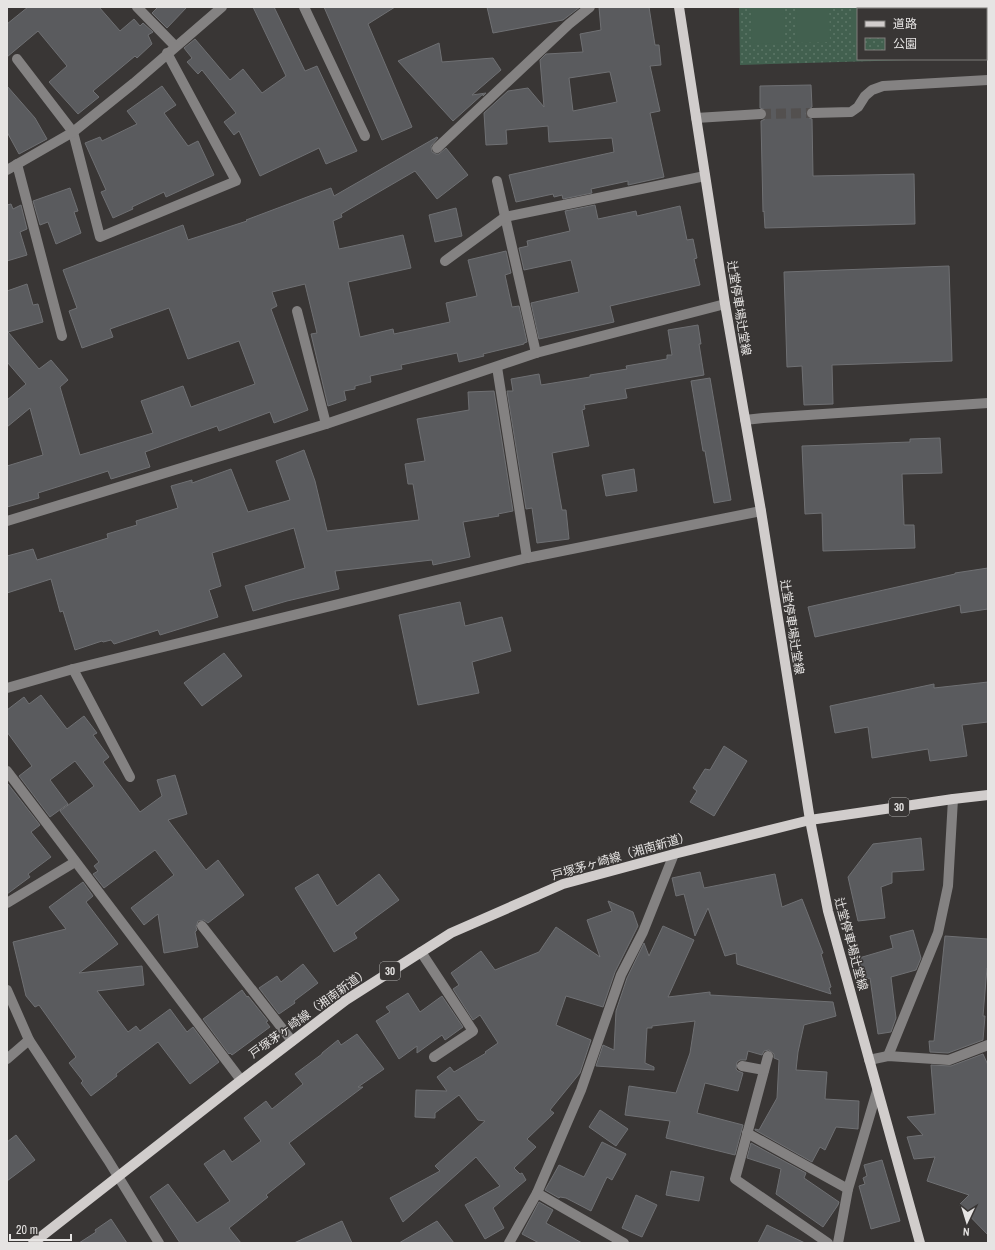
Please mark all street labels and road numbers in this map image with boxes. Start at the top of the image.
street label: 辻堂停車場辻堂線 [724,259,754,357]
street label: 辻堂停車場辻堂線 [777,578,807,676]
road number: 30 [889,798,909,816]
street label: 戸塚茅ヶ崎線（湘南新道） [550,828,692,884]
street label: 辻堂停車場辻堂線 [831,896,871,992]
road number: 30 [380,962,400,980]
street label: 戸塚茅ヶ崎線（湘南新道） [246,964,372,1062]

